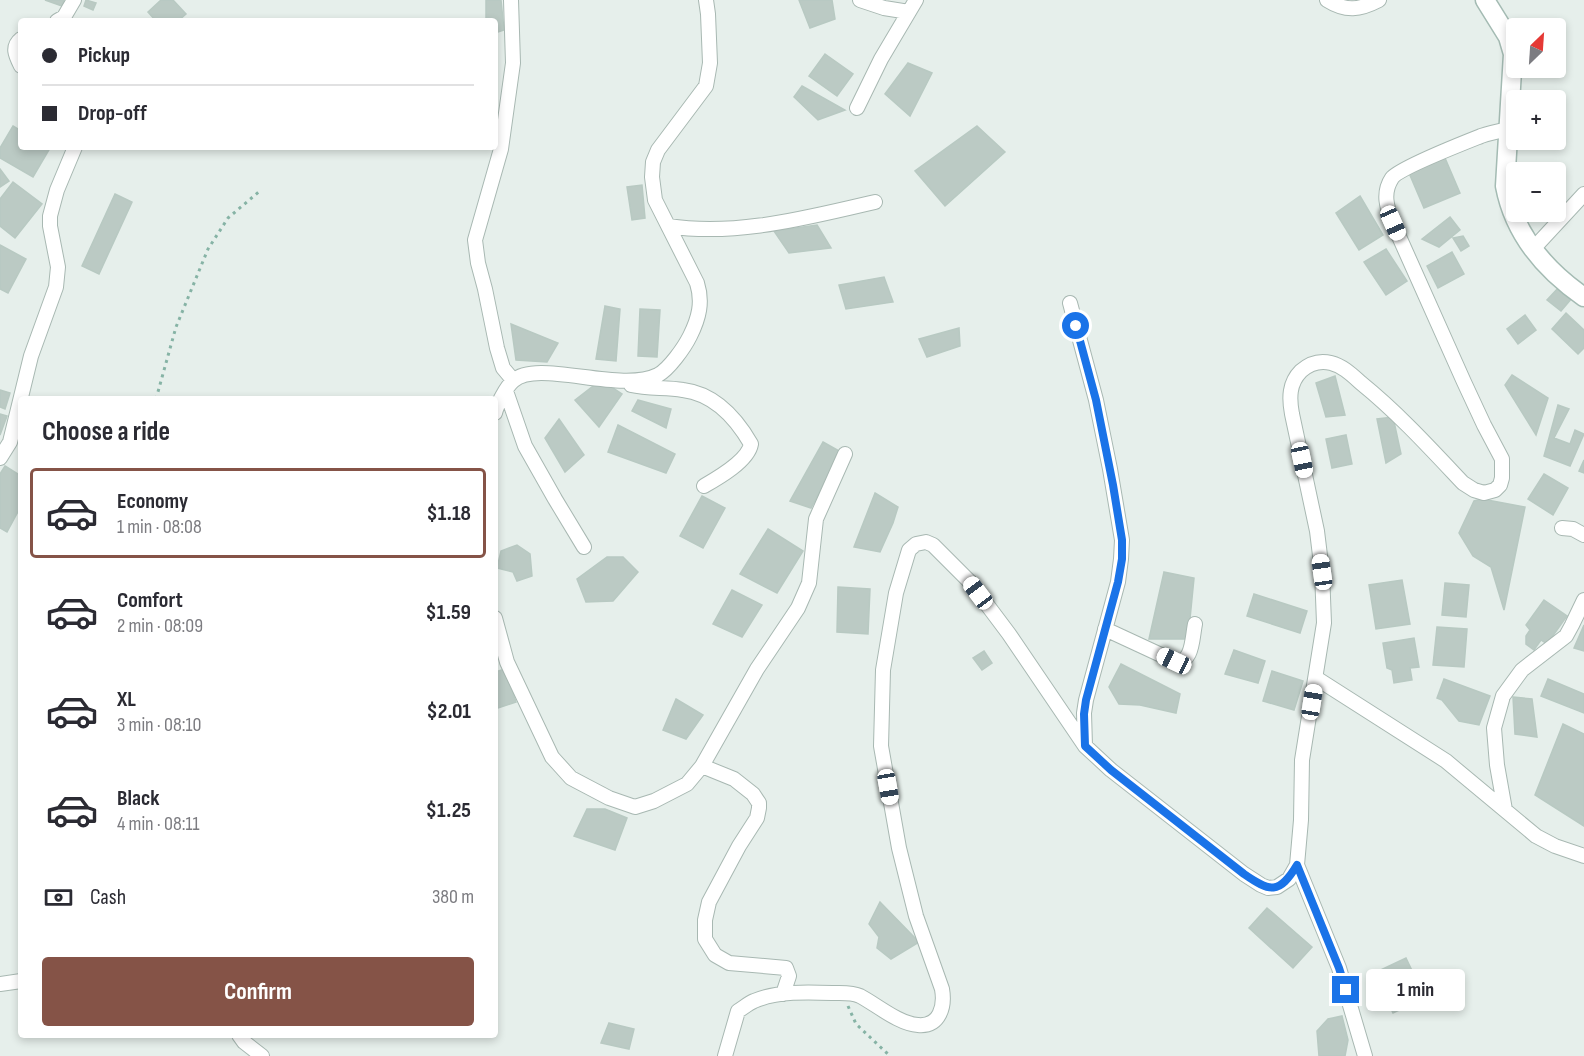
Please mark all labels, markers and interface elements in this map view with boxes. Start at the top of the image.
north arrow [1506,18,1566,78]
map controls [1506,18,1566,222]
text: Pickup [78,42,130,69]
button: + [1506,90,1566,150]
text: Drop-off [78,100,147,127]
button: − [1506,162,1566,222]
car [1377,203,1409,243]
route start [1062,312,1089,339]
text: Choose a ride [42,416,170,448]
car [1289,441,1315,479]
icon: car [45,486,99,540]
text: Economy [117,488,188,515]
text: $1.18 [426,500,471,527]
text: 1 min · 08:08 [117,515,202,539]
car [1311,553,1333,591]
car [960,573,996,613]
icon: car [45,585,99,639]
text: Comfort [117,587,183,614]
text: $1.59 [425,599,471,626]
text: 2 min · 08:09 [117,614,203,638]
car [1154,645,1194,677]
car [1300,683,1324,721]
icon: car [45,684,99,738]
text: XL [117,686,136,713]
text: $2.01 [427,698,471,725]
text: 3 min · 08:10 [117,713,201,737]
car [876,768,900,806]
icon: car [45,783,99,837]
text: Black [117,785,159,812]
text: $1.25 [426,797,471,824]
text: 4 min · 08:11 [117,812,199,836]
icon: cash [42,881,75,914]
text: Cash [90,884,126,911]
text: 380 m [432,885,474,909]
button: Confirm [42,957,474,1026]
callout: 1 min [1367,969,1466,1011]
route end [1332,976,1359,1003]
text: 1 min [1397,978,1434,1002]

